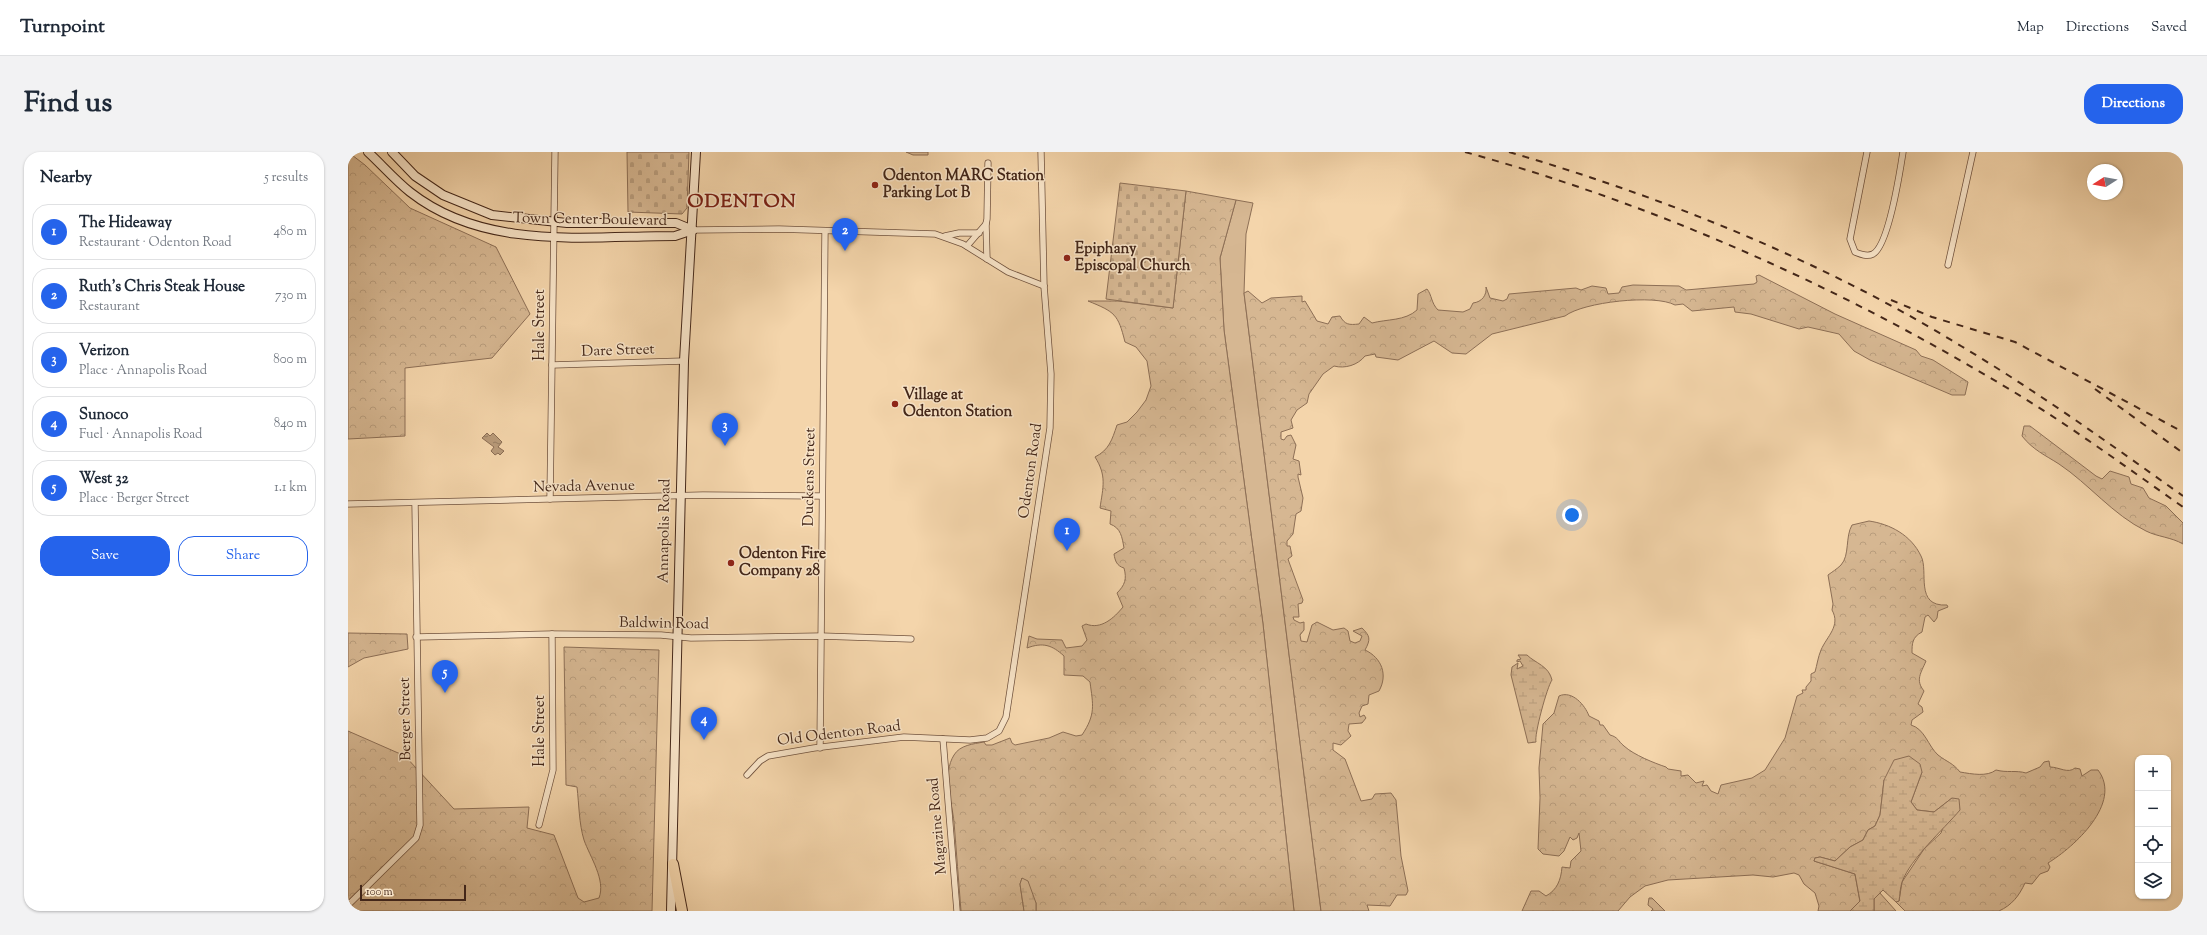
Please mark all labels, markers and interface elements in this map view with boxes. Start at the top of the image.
text: Turnpoint [20,14,105,41]
text: Map [2017,18,2044,38]
text: Directions [2066,18,2129,38]
text: Saved [2151,18,2187,38]
text: Find us [24,84,112,124]
button: Directions [2084,84,2183,124]
north arrow [2087,164,2123,200]
text: Nearby [40,166,92,190]
place label: Odenton MARC Station Parking Lot B [883,166,1044,204]
text: 5 results [264,169,308,187]
marker: Odenton MARC Station Parking Lot B [870,180,880,190]
district label: ODENTON [687,189,797,216]
street label: Town Center Boulevard [513,208,668,232]
text: The Hideaway [79,213,172,234]
pin: 2 [832,218,858,251]
text: 1 [52,223,56,241]
text: 480 m [274,223,307,241]
text: Restaurant · Odenton Road [79,234,232,252]
place label: Epiphany Episcopal Church [1075,239,1191,277]
marker: Epiphany Episcopal Church [1062,253,1072,263]
text: Ruth's Chris Steak House [79,277,245,298]
text: 2 [51,287,57,305]
text: 730 m [275,287,307,305]
street label: Hale Street [530,289,551,361]
text: Restaurant [79,298,140,316]
street label: Dare Street [581,339,655,363]
text: Verizon [79,341,129,362]
text: 3 [51,351,57,369]
text: 800 m [273,351,307,369]
text: Place · Annapolis Road [79,362,207,380]
place label: Village at Odenton Station [903,385,1013,423]
marker: Village at Odenton Station [890,399,900,409]
text: Sunoco [79,405,129,426]
pin: 3 [712,413,738,446]
text: 4 [51,415,57,433]
text: 840 m [274,415,307,433]
street label: Odenton Road [1014,422,1048,520]
text: Fuel · Annapolis Road [79,426,202,444]
street label: Duckens Street [799,427,821,527]
text: West 32 [79,469,129,490]
street label: Nevada Avenue [533,476,635,498]
street label: Annapolis Road [654,478,676,583]
text: 5 [52,479,56,497]
text: 1.1 km [274,479,307,497]
text: Place · Berger Street [79,490,189,508]
your location [1562,505,1582,525]
pin: 1 [1054,518,1080,551]
button: Save [40,536,170,576]
button: Share [178,536,308,576]
place label: Odenton Fire Company 28 [739,544,826,582]
marker: Odenton Fire Company 28 [726,558,736,568]
street label: Baldwin Road [619,613,710,635]
pin: 5 [432,660,458,693]
street label: Berger Street [395,677,417,761]
street label: Hale Street [530,695,551,767]
pin: 4 [691,707,717,740]
street label: Old Odenton Road [776,716,903,752]
map controls [2135,755,2171,899]
button: + [2135,755,2171,791]
street label: Magazine Road [923,776,953,875]
button: − [2135,791,2171,827]
button: locate [2135,827,2171,863]
button: layers [2135,863,2171,899]
scale bar [360,883,466,902]
text: 100 m [366,884,393,900]

